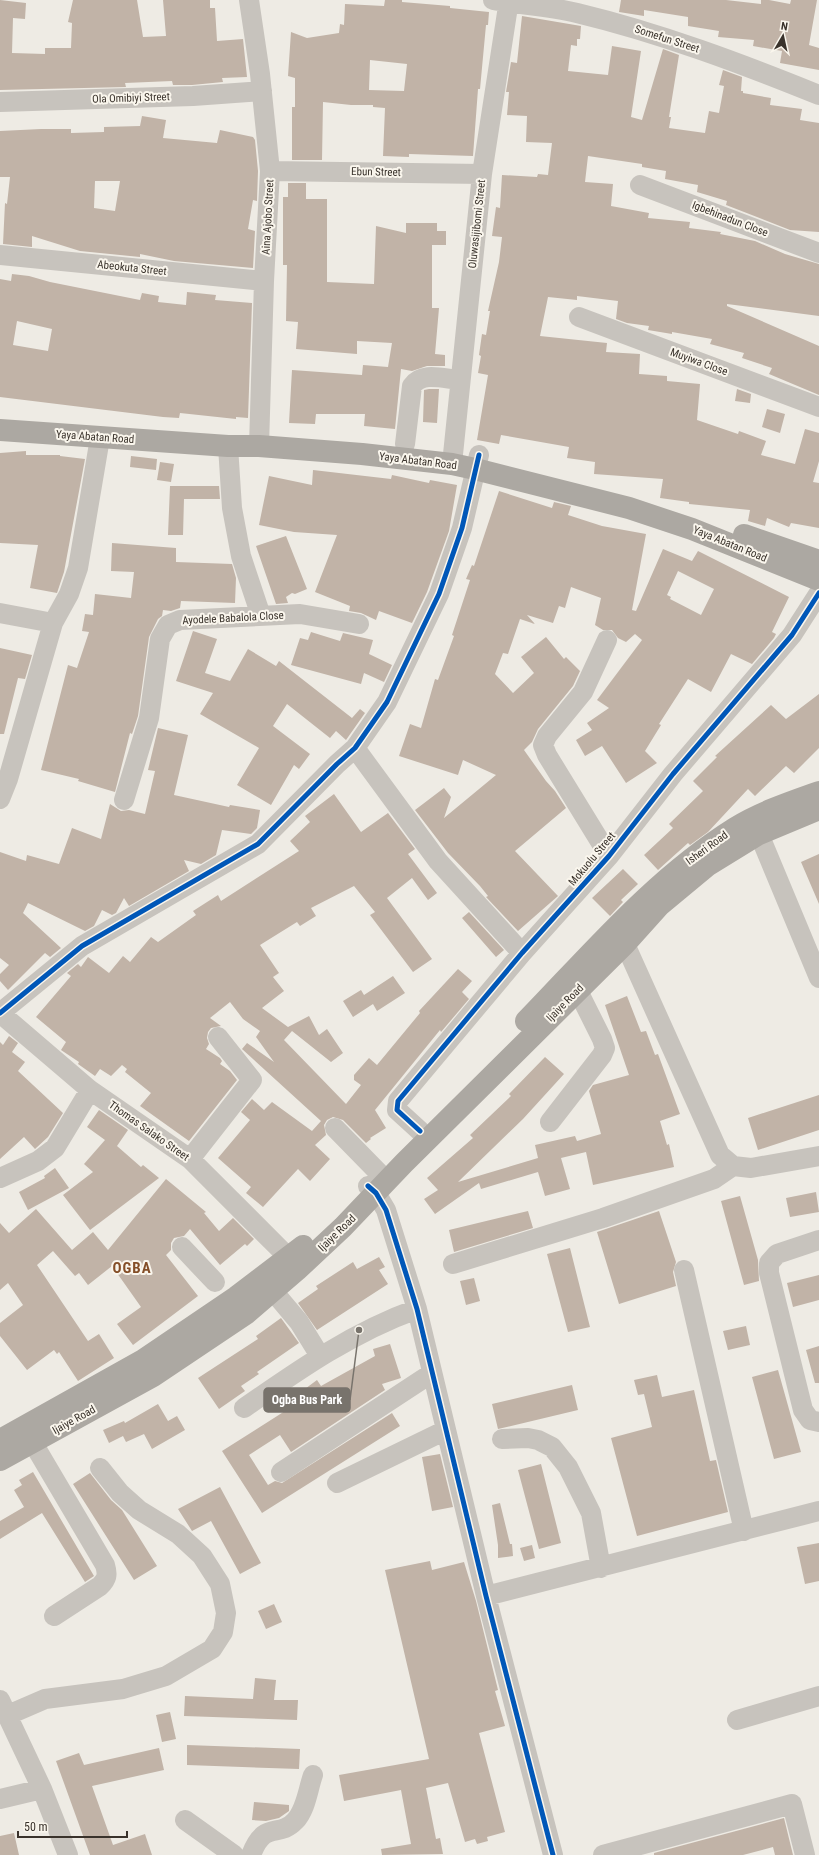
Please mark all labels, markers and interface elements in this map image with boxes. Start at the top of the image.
north arrow [763,16,803,56]
text: N [780,20,789,34]
street label: Somefun Street [633,22,701,56]
street label: Ola Omibiyi Street [92,90,170,106]
street label: Ebun Street [351,165,401,179]
street label: Aina Ajobo Street [260,179,276,255]
street label: Oluwasijibomi Street [466,179,488,269]
street label: Igbehinadun Close [690,199,770,239]
street label: Abeokuta Street [97,258,167,278]
street label: Muyiwa Close [669,346,729,378]
street label: Yaya Abatan Road [55,428,135,446]
street label: Yaya Abatan Road [378,450,458,472]
street label: Yaya Abatan Road [691,523,769,565]
street label: Ayodele Babalola Close [182,609,284,627]
street label: Isheri Road [683,828,731,868]
street label: Mokuolu Street [566,830,618,888]
street label: Ijaiye Road [544,982,586,1024]
street label: Thomas Salako Street [106,1098,192,1164]
street label: Ijaiye Road [315,1212,359,1254]
district label: OGBA [112,1259,152,1277]
callout: Ogba Bus Park [264,1388,350,1412]
text: Ogba Bus Park [272,1393,343,1407]
street label: Ijaiye Road [50,1403,98,1437]
scale bar [18,1813,127,1839]
text: 50 m [24,1820,48,1834]

